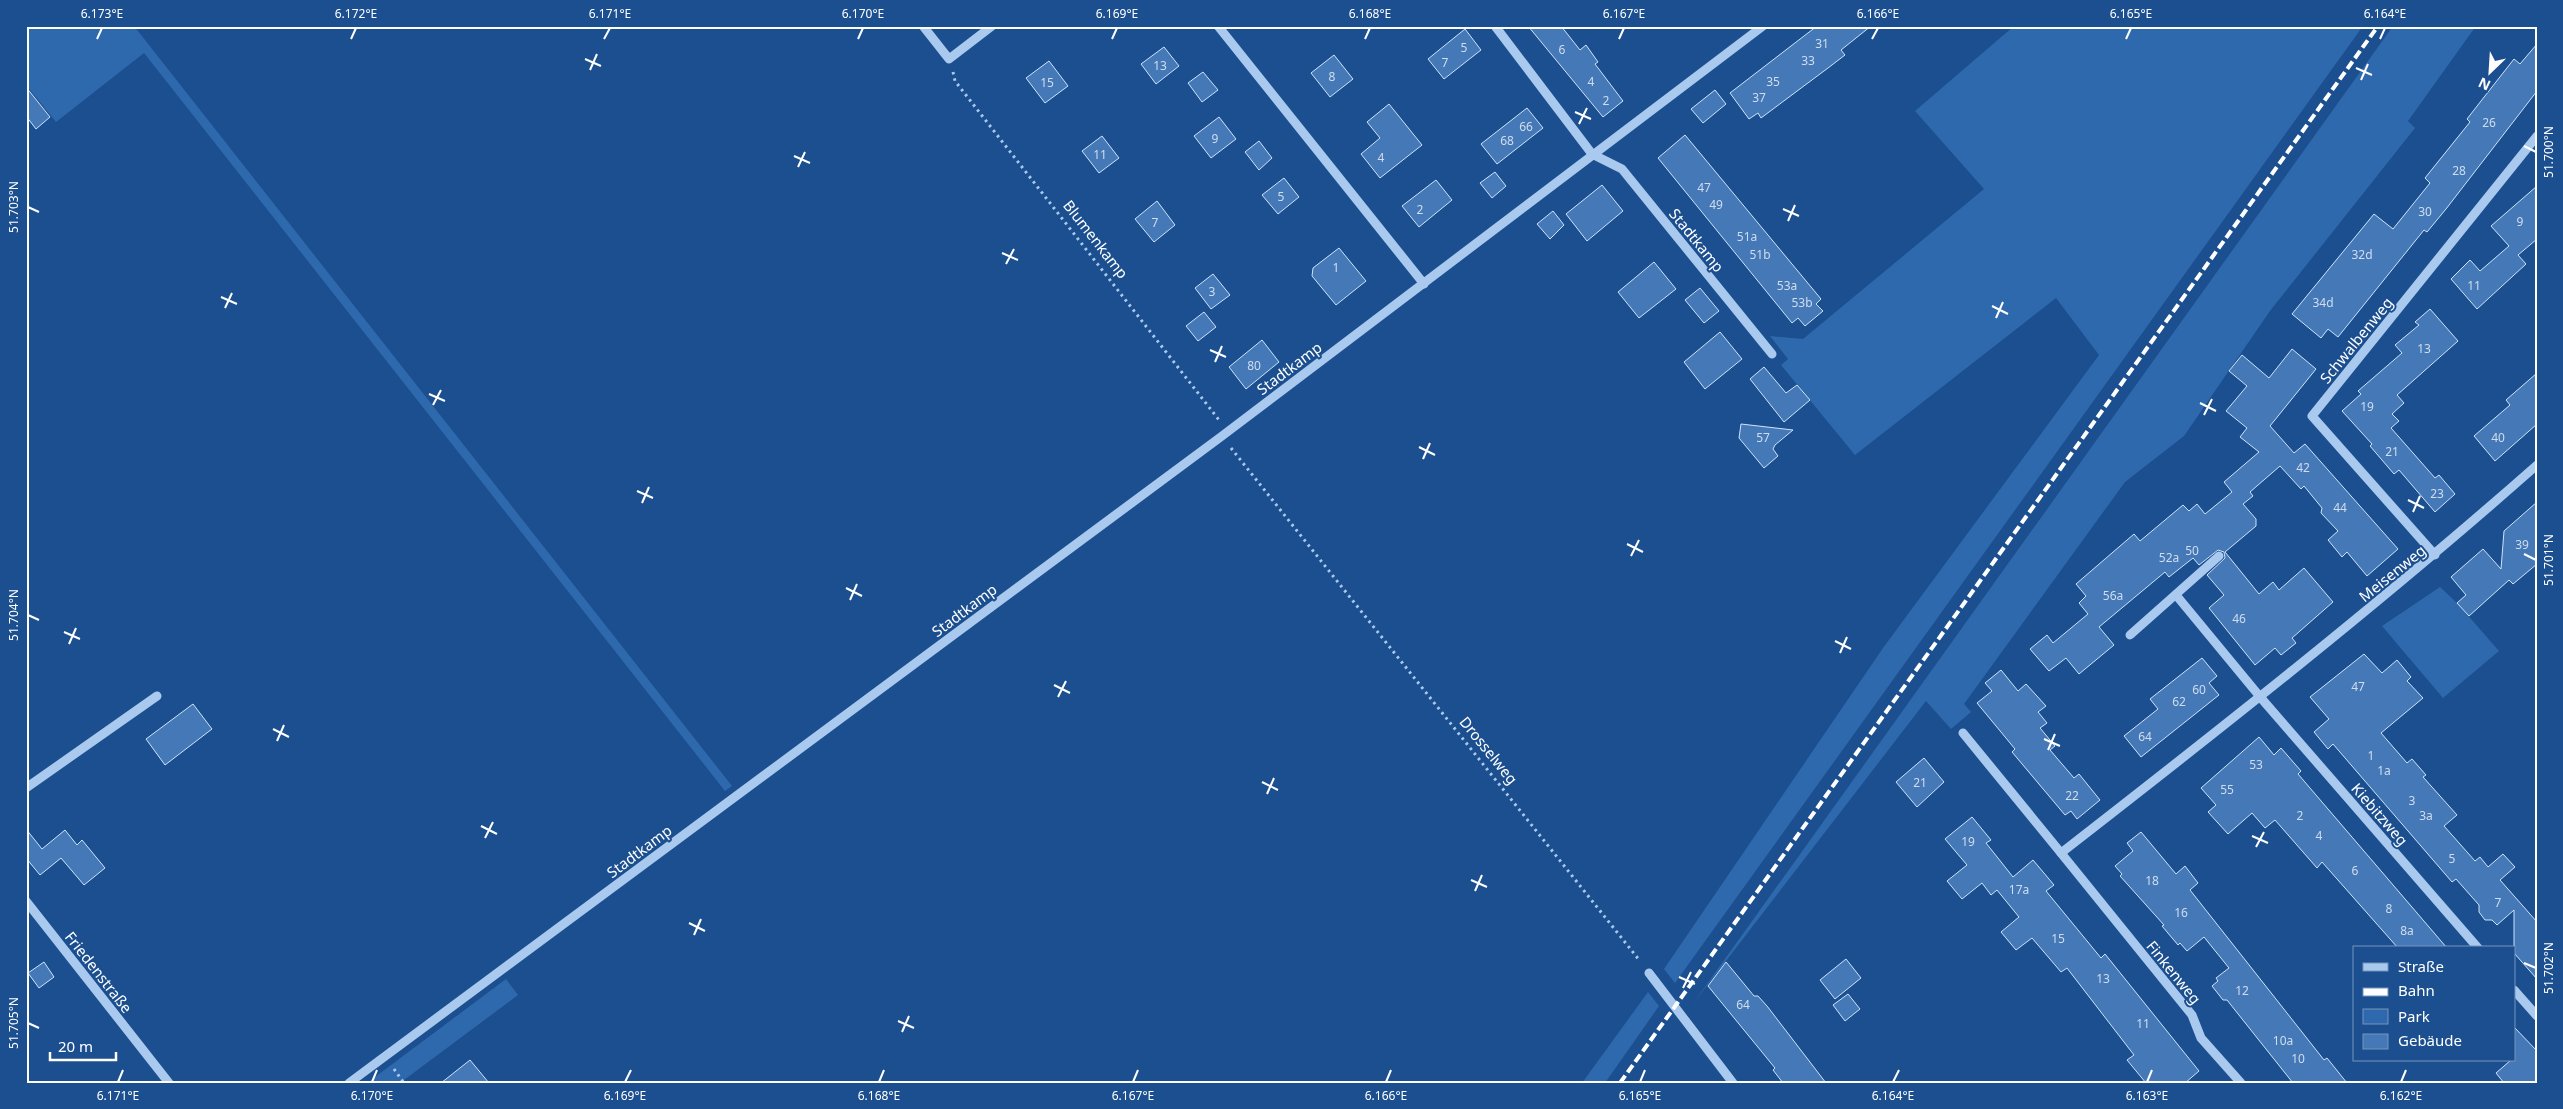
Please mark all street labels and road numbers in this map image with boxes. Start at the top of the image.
street label: Blumenkamp [1059,196,1133,282]
street label: Stadtkamp [1665,204,1729,276]
street label: Schwalbenweg [2315,293,2397,387]
street label: Stadtkamp [1252,337,1326,399]
street label: Meisenweg [2354,540,2430,606]
street label: Stadtkamp [927,579,1001,641]
street label: Drosselweg [1455,712,1523,788]
street label: Kiebitzweg [2347,779,2413,849]
street label: Stadtkamp [602,820,676,882]
street label: Friedenstraße [61,927,137,1017]
street label: Finkenweg [2142,936,2206,1008]

